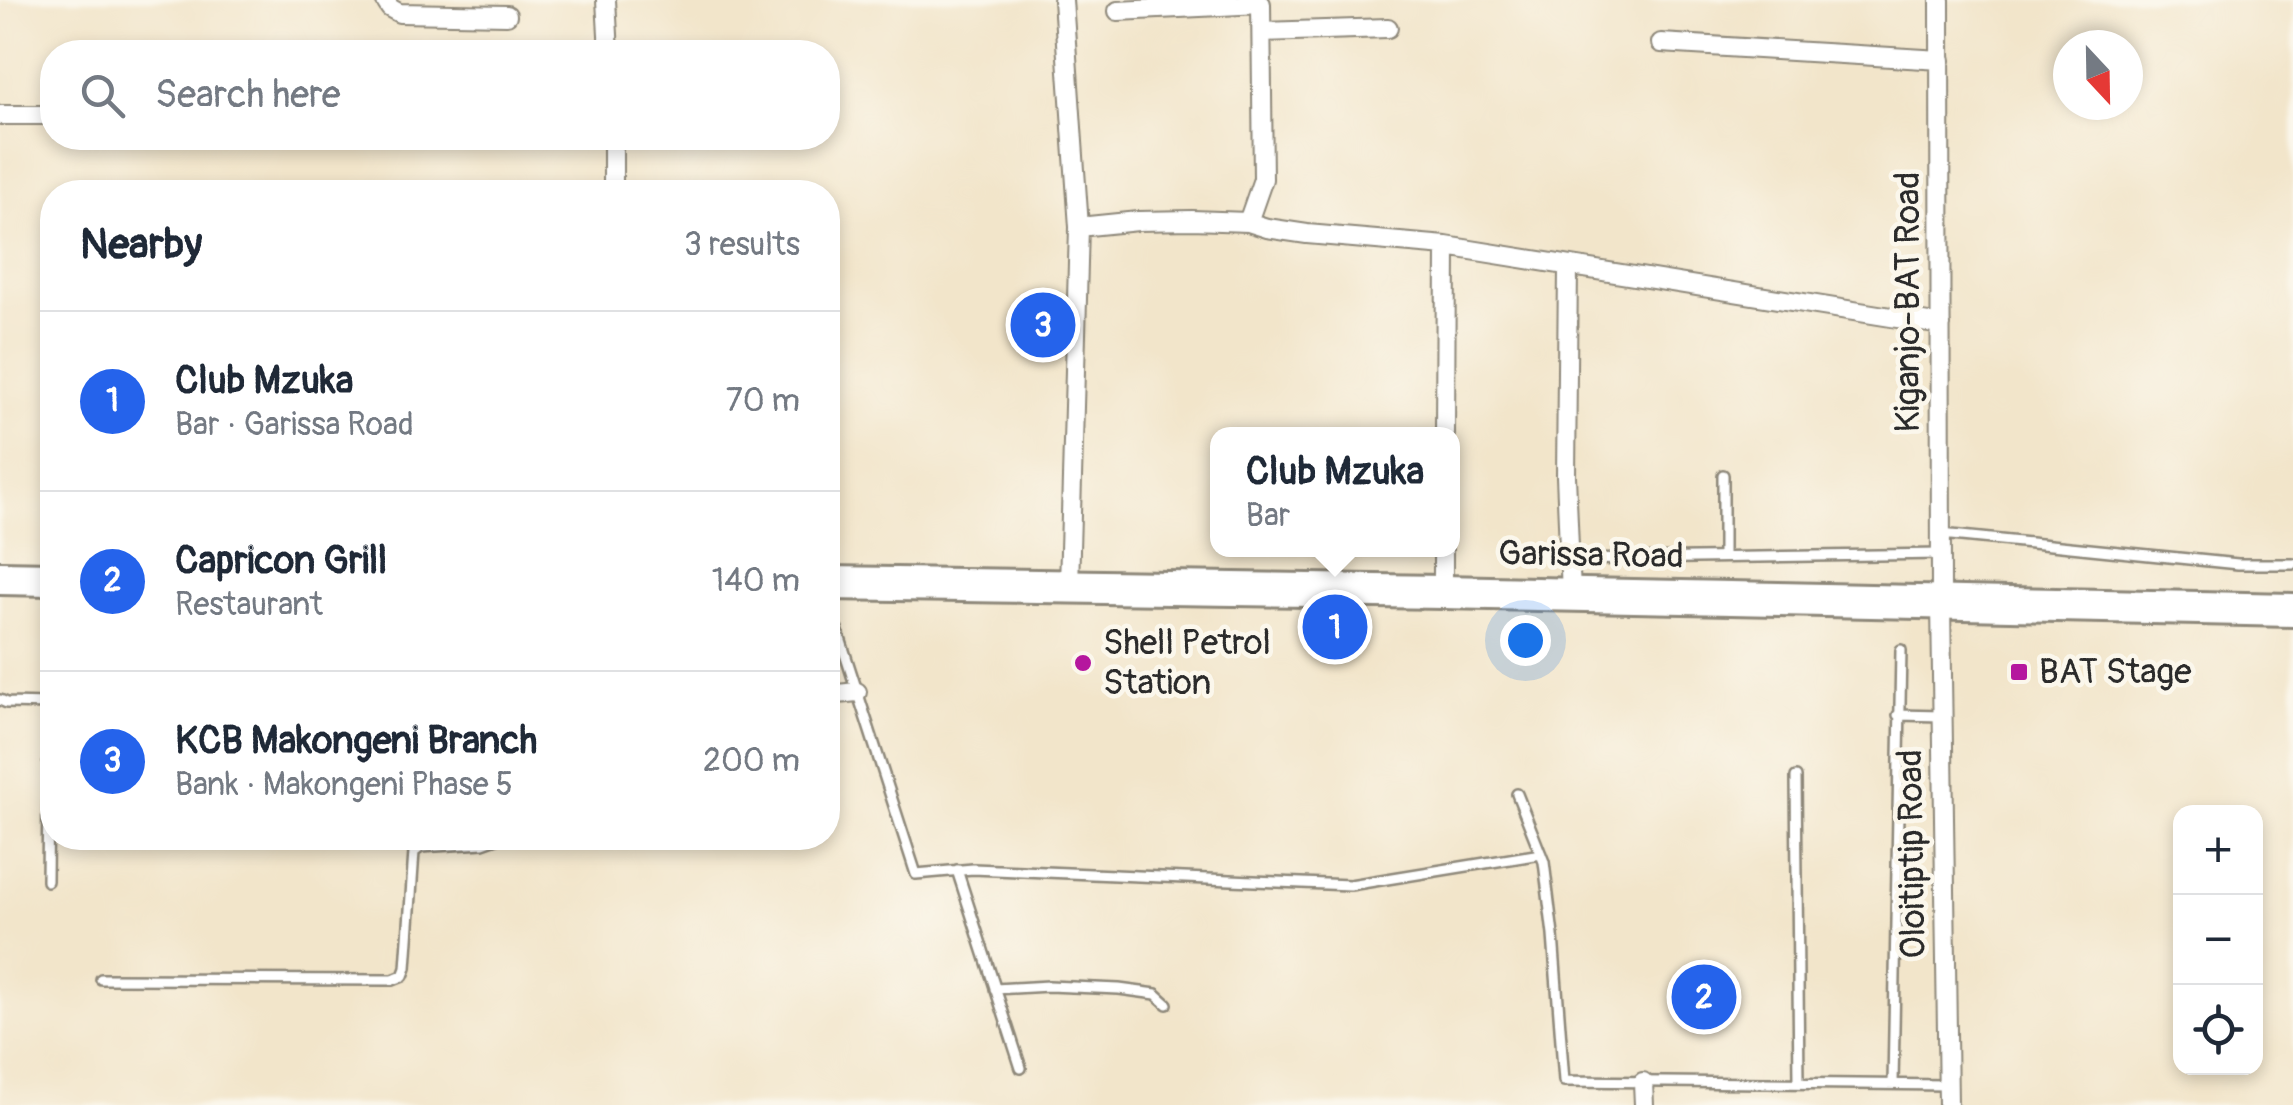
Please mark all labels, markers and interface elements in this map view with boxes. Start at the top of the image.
north arrow [2053,30,2143,120]
search box [40,40,840,150]
icon: search [75,68,130,123]
text: Search here [155,71,341,119]
street label: Kiganjo-BAT Road [1886,172,1930,432]
text: Nearby [80,219,202,271]
text: 3 results [684,225,800,265]
pin: 3 [1010,288,1076,362]
text: Club Mzuka [175,357,353,405]
text: 1 [106,381,119,421]
text: 70 m [726,381,800,421]
text: Bar · Garissa Road [175,405,414,445]
popup [1210,427,1460,557]
text: Club Mzuka [1246,448,1424,496]
text: Bar [1246,496,1290,536]
street label: Garissa Road [1498,531,1684,579]
text: Capricon Grill [175,537,387,585]
text: 2 [104,561,121,601]
text: 140 m [712,561,800,601]
text: Restaurant [175,585,323,625]
pin: 1 [1302,590,1368,664]
your location [1500,615,1551,666]
place label: Shell Petrol Station [1103,621,1271,705]
place label: BAT Stage [2039,650,2191,694]
marker: Shell Petrol Station [1072,652,1094,674]
marker: BAT Stage [2008,661,2030,683]
text: KCB Makongeni Branch [175,717,537,765]
text: 3 [104,741,121,781]
text: 200 m [703,741,800,781]
street label: Oloitiptip Road [1888,749,1936,959]
text: Bank · Makongeni Phase 5 [175,765,513,805]
map controls [2173,805,2263,1075]
button: + [2173,805,2263,895]
button: − [2173,895,2263,985]
pin: 2 [1672,960,1736,1034]
button: locate [2173,985,2263,1075]

